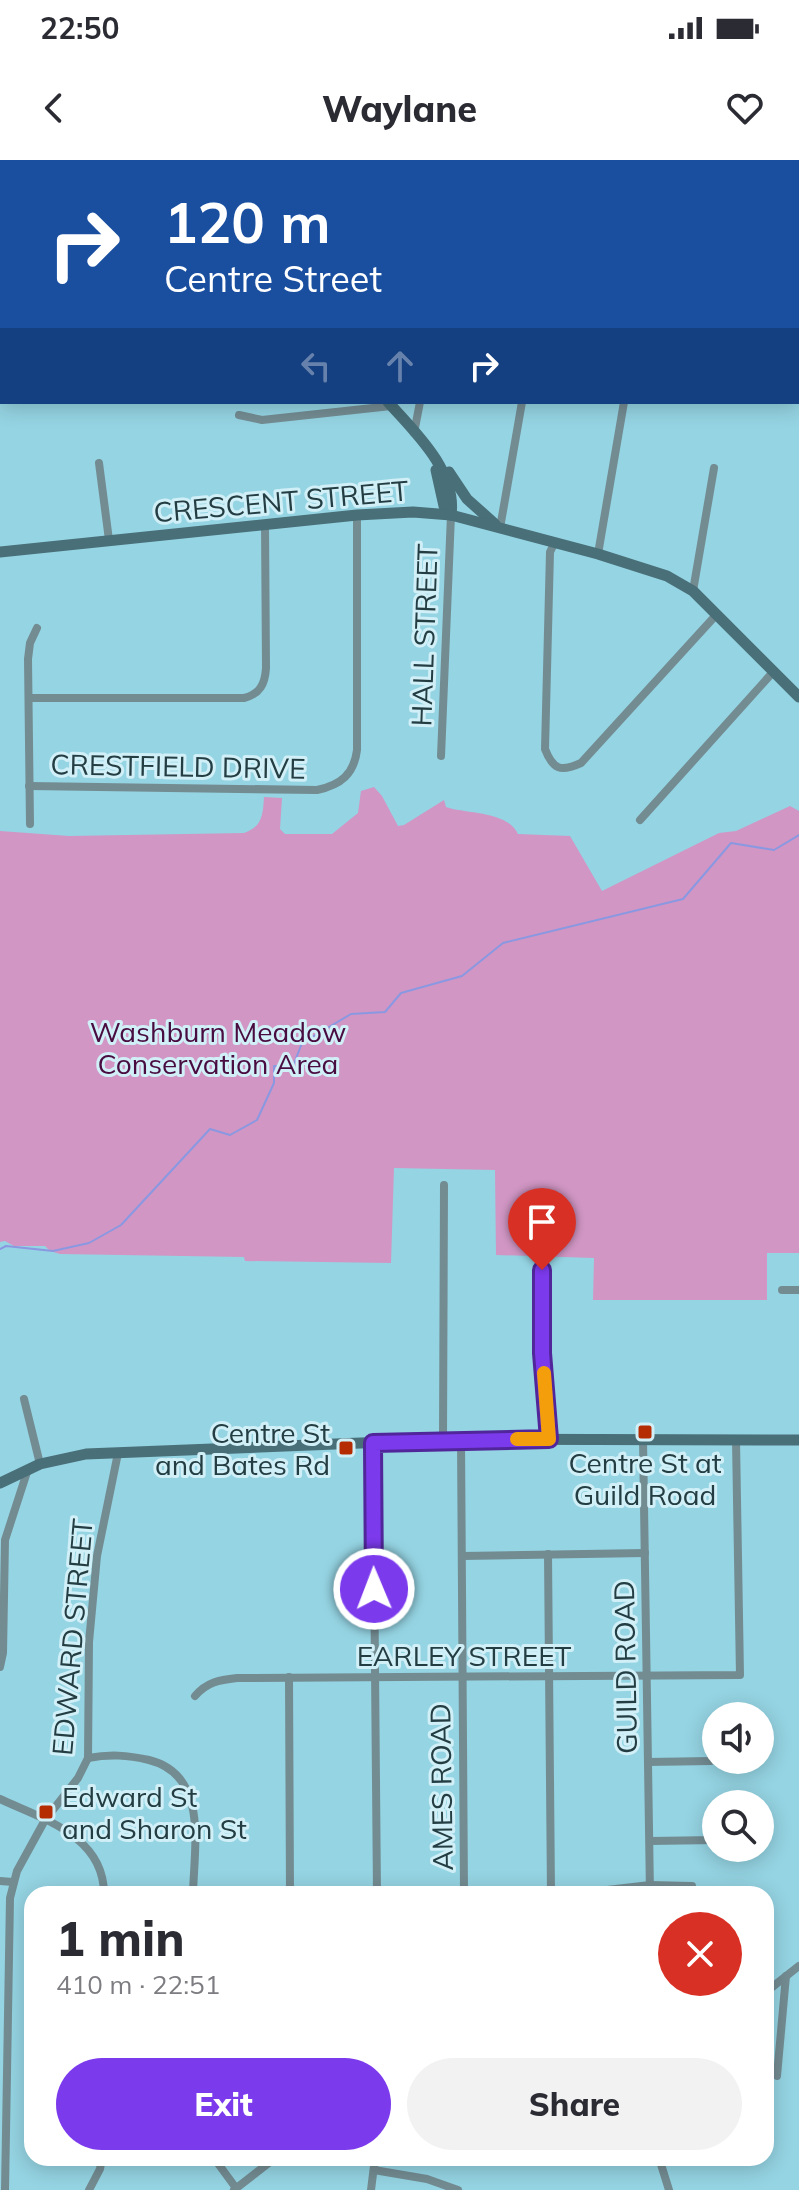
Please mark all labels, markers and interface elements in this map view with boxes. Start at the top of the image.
text: 22:50 [40,9,119,47]
icon: back [32,86,76,130]
text: Waylane [322,86,477,131]
icon: heart [723,86,767,130]
text: 120 m [164,187,331,257]
icon: right [32,192,136,296]
text: Centre Street [164,256,382,301]
icon: left [294,344,338,388]
icon: ahead [378,344,422,388]
icon: right [462,344,506,388]
street label: CRESCENT STREET [152,472,410,530]
street label: HALL STREET [403,543,445,727]
street label: CRESTFIELD DRIVE [50,746,306,786]
park label: Washburn Meadow Conservation Area [90,1014,346,1081]
pin [508,1188,576,1270]
icon: arrive [520,1200,564,1244]
place label: Centre St and Bates Rd [155,1415,330,1482]
marker: Centre St at Guild Road [636,1423,654,1441]
marker: Centre St and Bates Rd [337,1439,355,1457]
place label: Centre St at Guild Road [568,1445,722,1512]
street label: EDWARD STREET [44,1517,100,1757]
position arrow [332,1547,416,1631]
street label: GUILD ROAD [606,1580,644,1754]
street label: EARLEY STREET [357,1638,571,1673]
map controls [702,1702,774,1862]
button: sound [702,1702,774,1774]
street label: AMES ROAD [422,1703,460,1871]
place label: Edward St and Sharon St [62,1779,247,1846]
button: search [702,1790,774,1862]
marker: Edward St and Sharon St [37,1803,55,1821]
text: 1 min [56,1908,185,1968]
button: close [658,1912,742,1996]
text: 410 m · 22:51 [56,1968,220,2001]
button: Exit [56,2058,391,2150]
button: Share [407,2058,742,2150]

